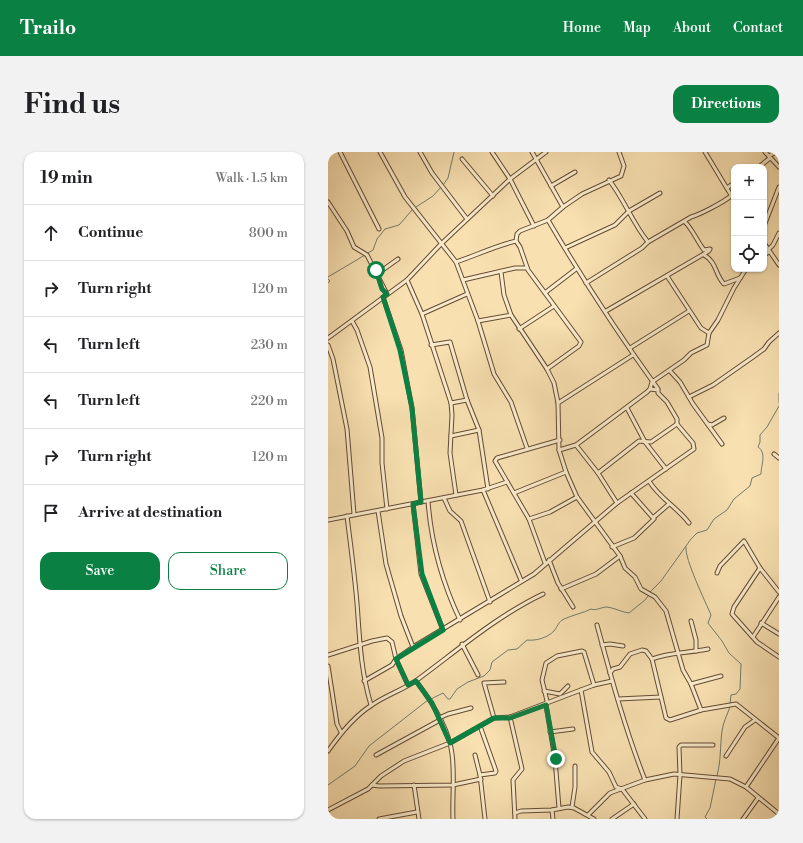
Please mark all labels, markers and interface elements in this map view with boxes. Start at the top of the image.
text: Trailo [20,16,76,40]
text: Home [563,19,601,37]
text: Map [623,19,651,37]
text: About [673,19,711,37]
text: Contact [733,19,783,37]
button: Directions [673,85,779,123]
text: Find us [24,87,120,122]
map controls [731,164,767,272]
button: + [731,164,767,200]
text: 19 min [40,167,93,189]
text: Walk · 1.5 km [216,170,288,186]
button: − [731,200,767,236]
icon: ahead [40,222,62,244]
text: Continue [78,223,143,242]
text: 800 m [249,225,288,241]
button: locate [731,236,767,272]
route start [367,261,385,279]
icon: right [40,278,62,300]
text: Turn right [78,279,152,298]
text: 120 m [252,281,288,297]
icon: left [40,334,62,356]
text: Turn left [78,335,140,354]
text: 230 m [251,337,288,353]
icon: left [40,390,62,412]
text: Turn left [78,391,140,410]
text: 220 m [250,393,288,409]
icon: right [40,446,62,468]
text: Turn right [78,447,152,466]
text: 120 m [252,449,288,465]
icon: arrive [40,502,62,524]
text: Arrive at destination [78,503,222,522]
button: Save [40,552,160,590]
button: Share [168,552,288,590]
route end [547,750,565,768]

